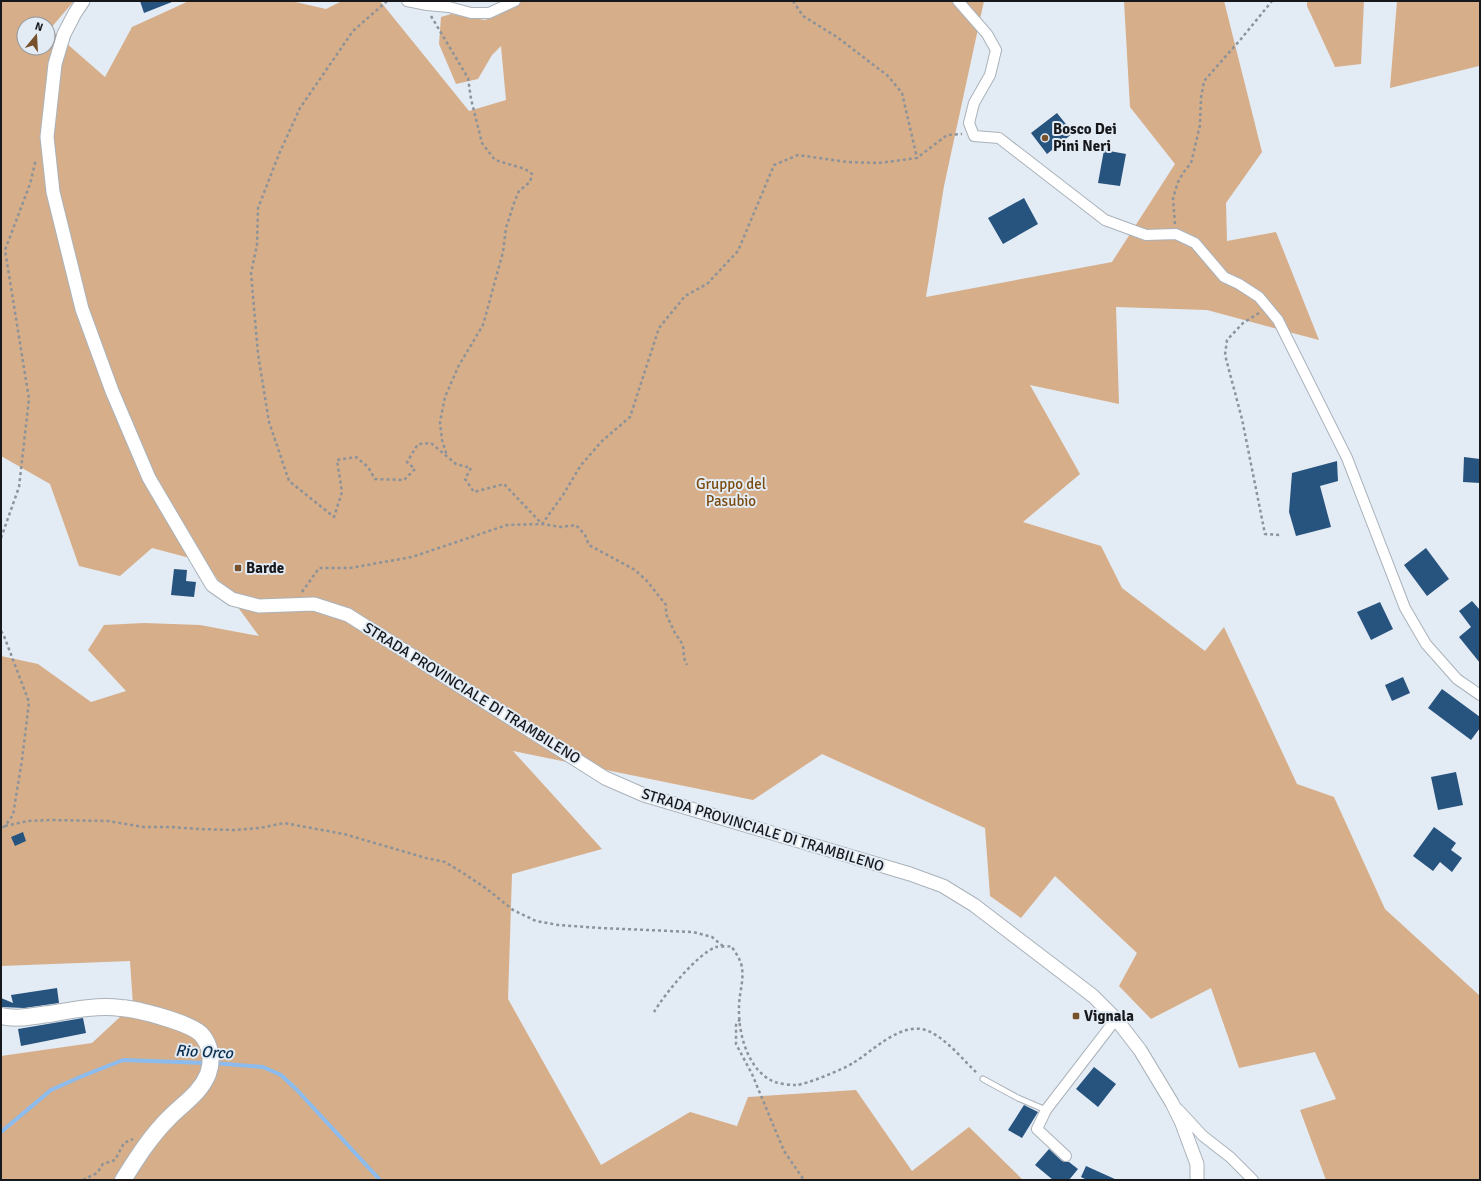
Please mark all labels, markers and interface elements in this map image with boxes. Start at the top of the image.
north arrow [16,16,56,56]
text: N [33,20,45,34]
place label: Bosco Dei Pini Neri [1053,120,1117,155]
marker: Bosco Dei Pini Neri [1040,133,1050,143]
park label: Gruppo del Pasubio [696,475,766,510]
place label: Barde [246,559,284,577]
marker: Barde [233,563,243,573]
street label: STRADA PROVINCIALE DI TRAMBILENO [360,618,584,768]
street label: STRADA PROVINCIALE DI TRAMBILENO [640,784,887,876]
place label: Vignala [1084,1007,1134,1025]
marker: Vignala [1071,1011,1081,1021]
water label: Rio Orco [175,1041,234,1064]

